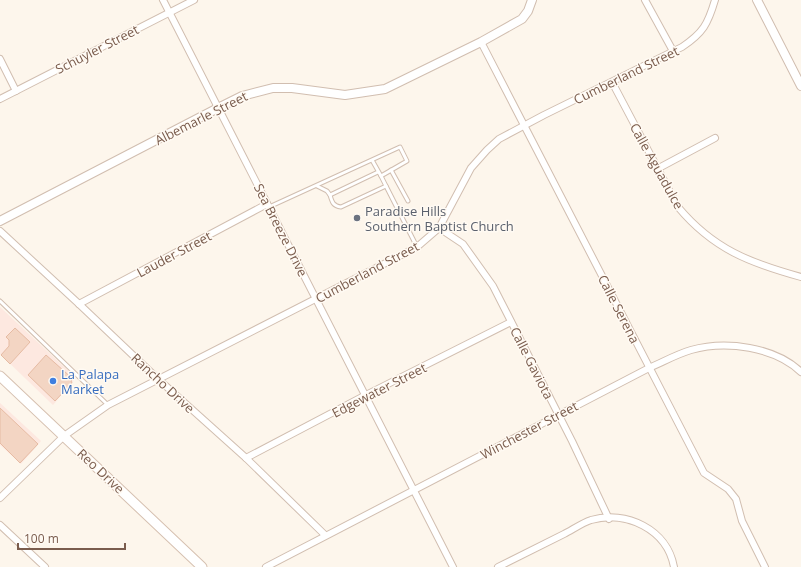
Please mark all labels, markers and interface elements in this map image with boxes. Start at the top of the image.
street label: Schuyler Street [52,20,142,78]
street label: Cumberland Street [570,42,682,108]
street label: Albemarle Street [152,87,251,149]
street label: Calle Aguadulce [626,120,688,212]
street label: Sea Breeze Drive [250,181,312,279]
place label: Paradise Hills Southern Baptist Church [365,202,514,235]
marker: Paradise Hills Southern Baptist Church [352,213,362,223]
street label: Lauder Street [133,227,215,281]
street label: Cumberland Street [312,237,422,307]
street label: Calle Serena [594,272,644,346]
street label: Calle Gaviota [506,324,558,402]
street label: Rancho Drive [127,349,199,417]
street label: Edgewater Street [329,358,430,422]
place label: La Palapa Market [61,365,119,398]
marker: La Palapa Market [48,376,58,386]
street label: Winchester Street [477,397,581,463]
street label: Reo Drive [74,445,128,497]
scale bar [18,525,125,551]
text: 100 m [24,530,59,547]

